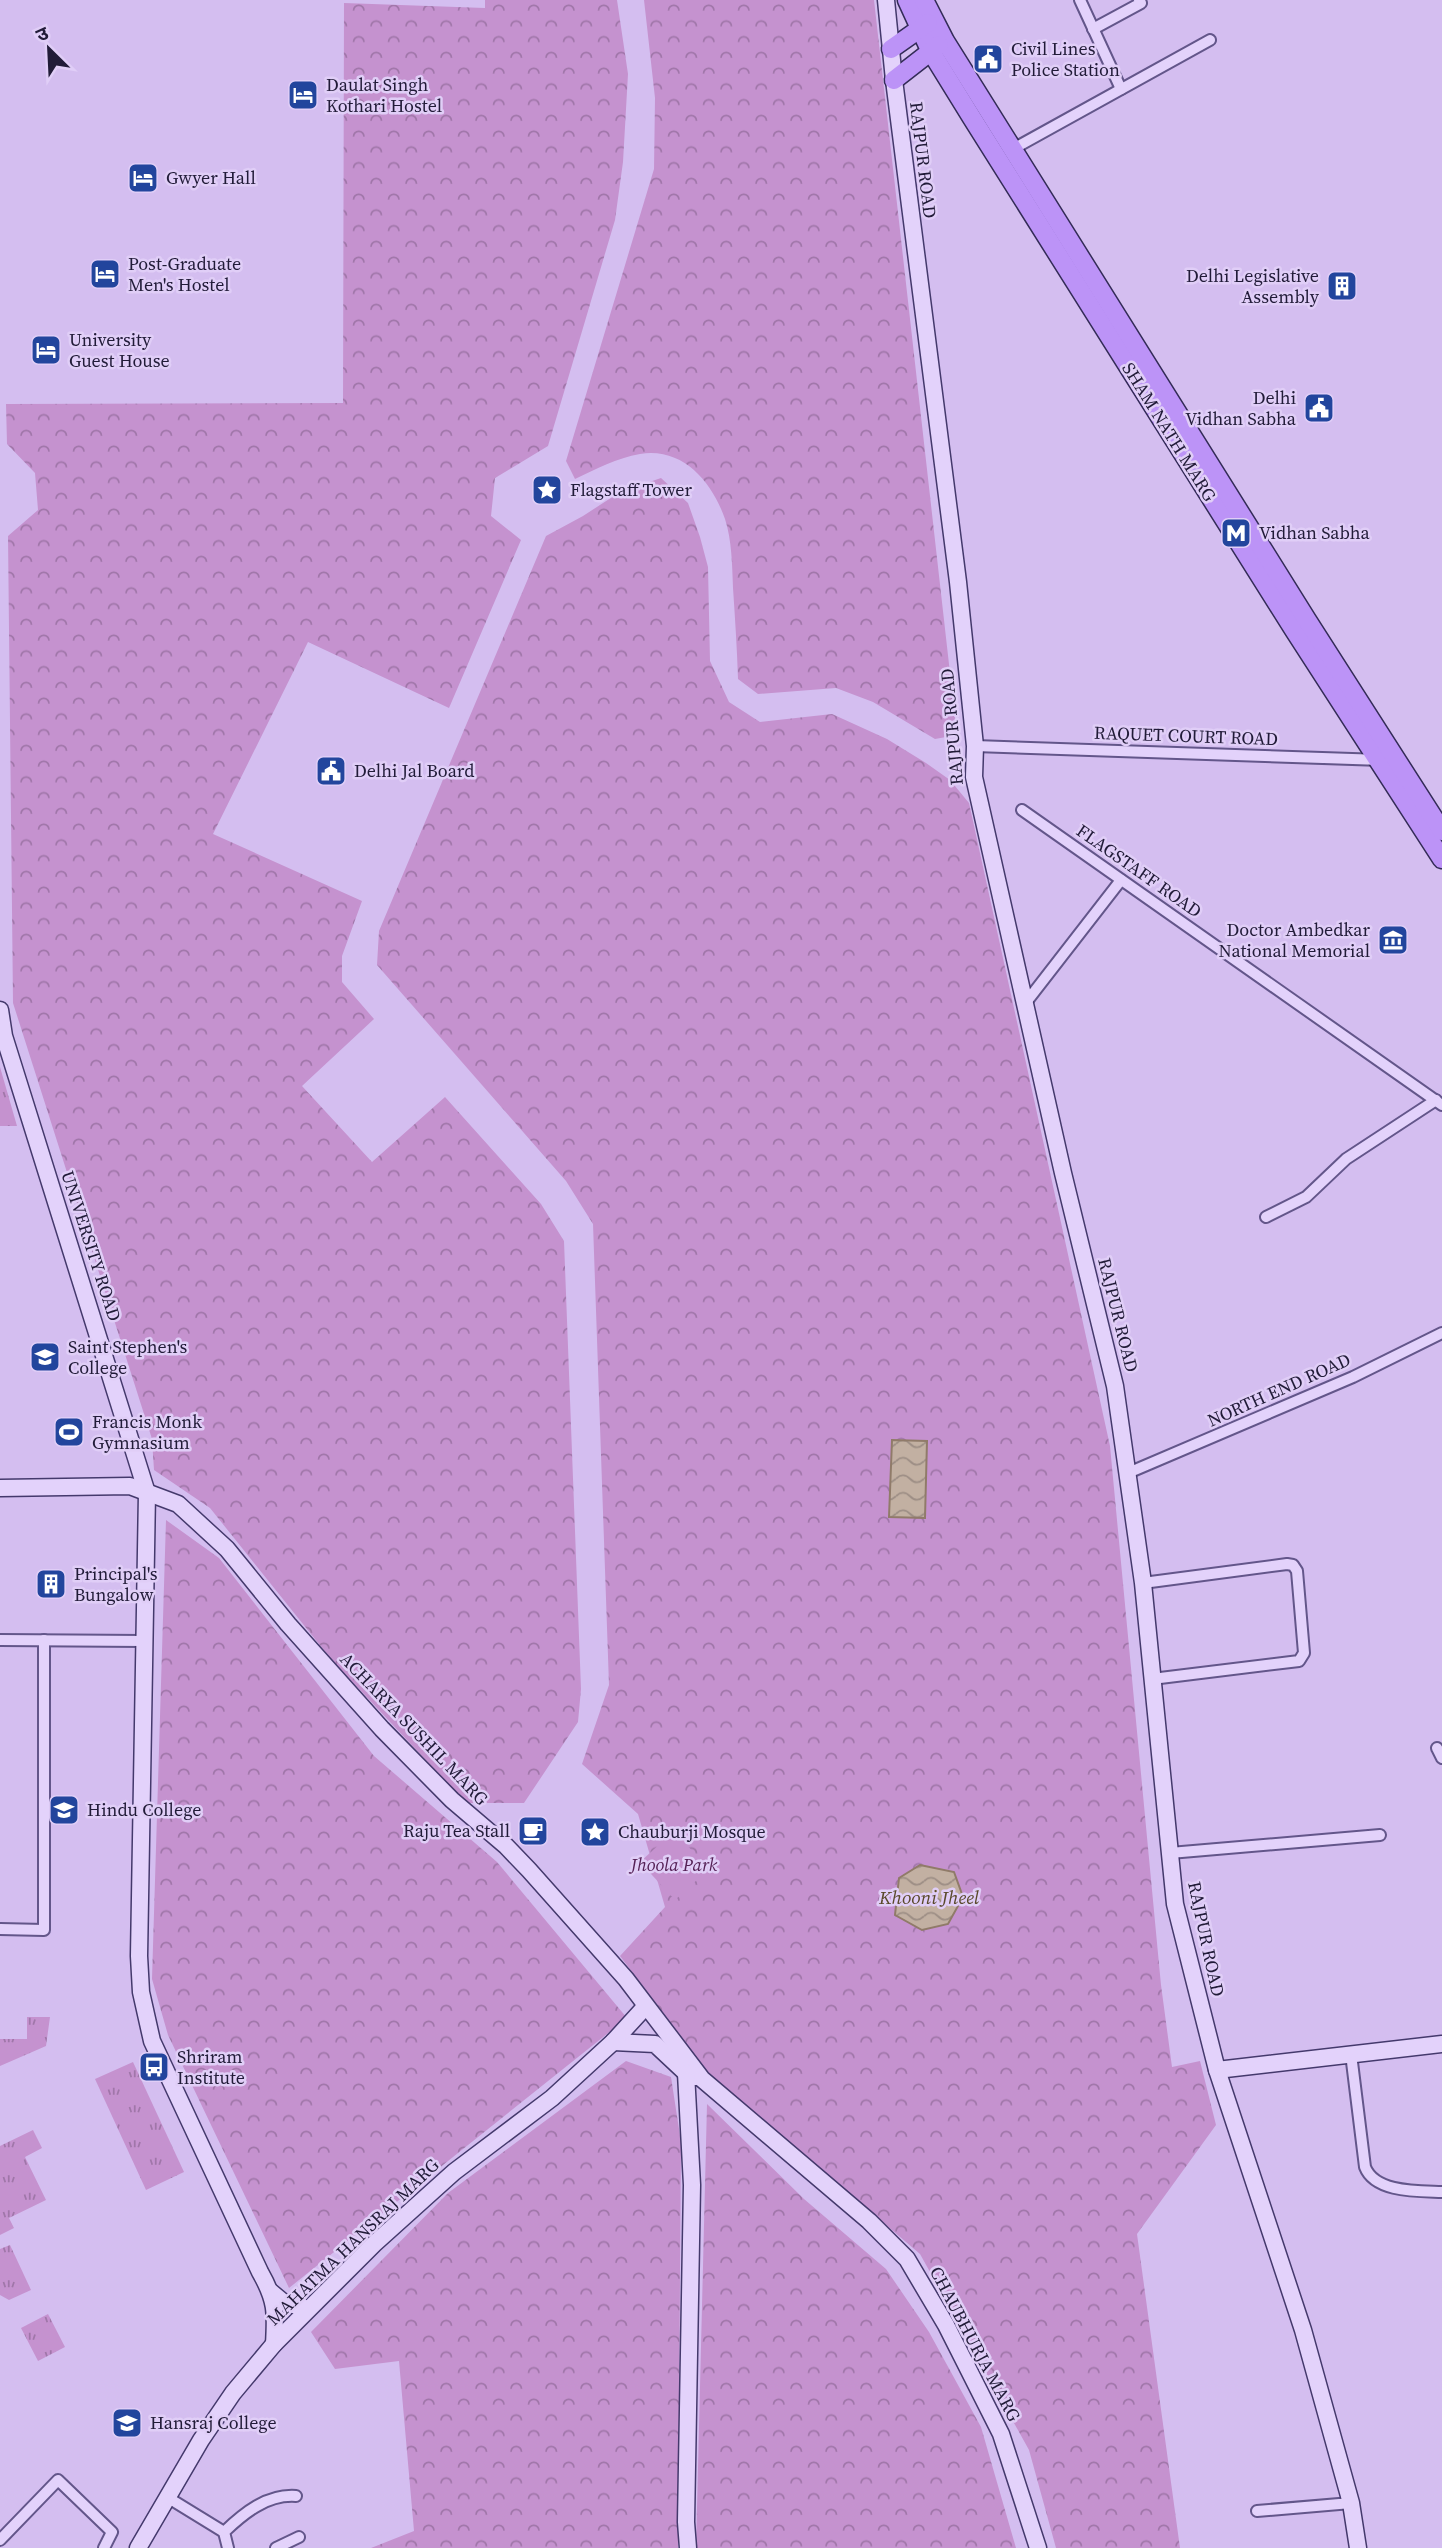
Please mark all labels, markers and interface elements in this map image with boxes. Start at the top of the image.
north arrow [14,14,84,84]
text: उ [32,19,53,48]
place label: Civil Lines Police Station [1011,36,1120,82]
public building icon: Civil Lines Police Station [971,42,1005,76]
place label: Daulat Singh Kothari Hostel [326,72,442,118]
hotel icon: Daulat Singh Kothari Hostel [286,78,320,112]
street label: RAJPUR ROAD [904,100,943,220]
hotel icon: Gwyer Hall [126,161,160,195]
place label: Gwyer Hall [166,165,256,190]
place label: Post-Graduate Men's Hostel [128,251,241,297]
hotel icon: Post-Graduate Men's Hostel [88,257,122,291]
place label: Delhi Legislative Assembly [1186,263,1320,309]
building icon: Delhi Legislative Assembly [1325,269,1359,303]
place label: University Guest House [69,327,170,373]
hotel icon: University Guest House [29,333,63,367]
street label: SHAM NATH MARG [1117,357,1222,506]
place label: Delhi Vidhan Sabha [1185,385,1297,431]
public building icon: Delhi Vidhan Sabha [1302,391,1336,425]
place icon: Flagstaff Tower [530,473,564,507]
place label: Flagstaff Tower [570,477,692,502]
metro station icon: Vidhan Sabha [1219,516,1253,550]
place label: Vidhan Sabha [1259,520,1371,545]
street label: RAJPUR ROAD [934,668,969,786]
street label: RAQUET COURT ROAD [1094,720,1278,751]
public building icon: Delhi Jal Board [314,754,348,788]
place label: Delhi Jal Board [354,758,474,783]
street label: FLAGSTAFF ROAD [1072,818,1207,923]
place label: Doctor Ambedkar National Memorial [1218,917,1370,963]
museum icon: Doctor Ambedkar National Memorial [1376,923,1410,957]
street label: UNIVERSITY ROAD [55,1167,128,1324]
street label: RAJPUR ROAD [1092,1255,1145,1375]
place label: Saint Stephen's College [68,1334,188,1380]
school or university icon: Saint Stephen's College [28,1340,62,1374]
street label: NORTH END ROAD [1203,1347,1354,1432]
place label: Francis Monk Gymnasium [92,1409,202,1455]
sports icon: Francis Monk Gymnasium [52,1415,86,1449]
place label: Principal's Bungalow [74,1561,158,1607]
building icon: Principal's Bungalow [34,1567,68,1601]
street label: ACHARYA SUSHIL MARG [335,1647,494,1810]
school or university icon: Hindu College [47,1793,81,1827]
place label: Hindu College [87,1797,201,1822]
cafe icon: Raju Tea Stall [516,1814,550,1848]
place icon: Chauburji Mosque [578,1815,612,1849]
place label: Raju Tea Stall [403,1818,510,1843]
place label: Chauburji Mosque [618,1819,766,1844]
park label: Jhoola Park [628,1852,718,1877]
street label: RAJPUR ROAD [1182,1879,1231,1999]
water label: Khooni Jheel [878,1884,980,1910]
place label: Shriram Institute [177,2044,245,2090]
bus stop icon: Shriram Institute [137,2050,171,2084]
street label: MAHATMA HANSRAJ MARG [261,2153,444,2331]
street label: CHAUBHURJA MARG [924,2262,1027,2426]
school or university icon: Hansraj College [110,2406,144,2440]
place label: Hansraj College [150,2410,277,2435]

